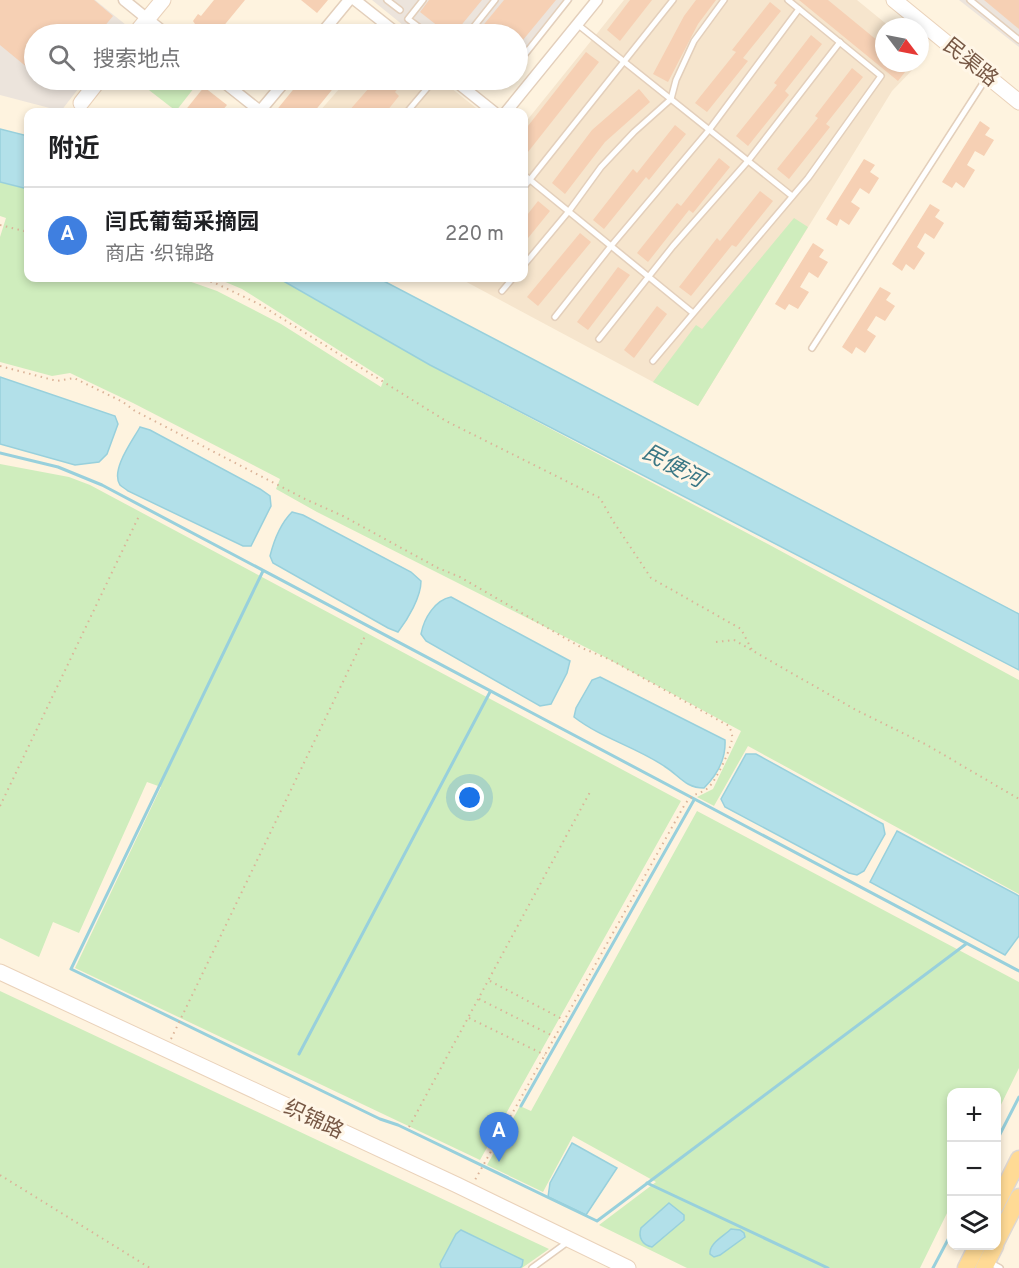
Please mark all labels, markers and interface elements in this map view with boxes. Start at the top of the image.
north arrow [875,18,929,72]
search box [24,24,528,90]
street label: 民渠路 [937,33,1003,93]
icon: search [45,41,78,74]
text: 搜索地点 [93,47,181,74]
text: 附近 [48,134,100,167]
text: 闫氏葡萄采摘园 [105,210,259,237]
text: A [60,222,75,248]
text: 220 m [445,222,504,248]
text: 商店 · 织锦路 [105,242,214,268]
water label: 民便河 [637,440,712,496]
your location [455,783,484,812]
map controls [947,1088,1001,1250]
button: + [947,1088,1001,1142]
street label: 织锦路 [279,1095,348,1146]
pin: A [480,1112,518,1162]
button: − [947,1142,1001,1196]
button: layers [947,1196,1001,1250]

